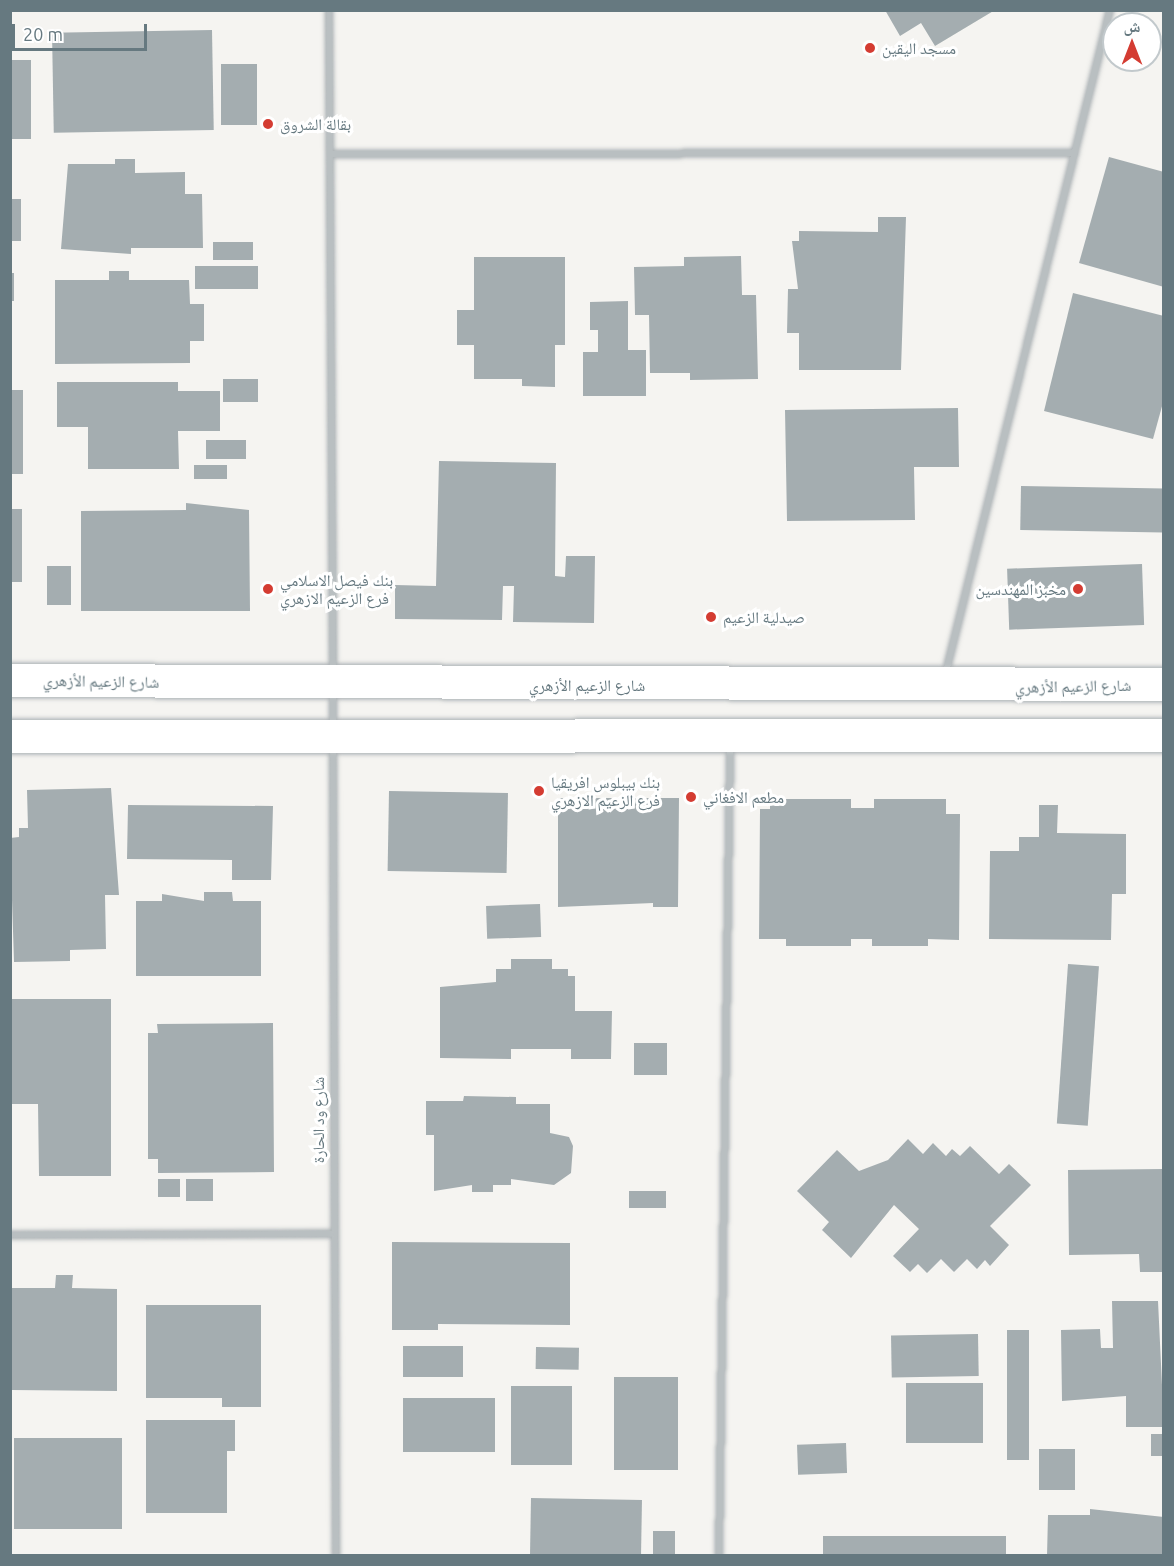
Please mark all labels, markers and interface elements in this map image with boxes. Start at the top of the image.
scale bar [15,12,150,50]
north arrow [1102,12,1162,72]
text: ش [1124,17,1140,35]
text: 20 m [23,24,63,44]
place label: مسجد اليقين [882,38,956,58]
marker: مسجد اليقين [863,41,877,55]
place label: بقالة الشروق [280,114,351,134]
marker: بقالة الشروق [261,117,275,131]
place label: بنك فيصل الاسلامي فرع الزعيم الازهري [280,570,393,608]
place label: مخبز المهندسين [975,579,1066,599]
marker: بنك فيصل الاسلامي فرع الزعيم الازهري [261,582,275,596]
marker: مخبز المهندسين [1071,582,1085,596]
place label: صيدلية الزعيم [723,607,805,627]
marker: صيدلية الزعيم [704,610,718,624]
street label: شارع الزعيم الأزهري [43,670,159,692]
street label: شارع الزعيم الأزهري [529,675,645,695]
street label: شارع الزعيم الأزهري [1015,675,1131,697]
place label: بنك بيبلوس افريقيا فرع الزعيم الازهري [551,772,660,810]
marker: بنك بيبلوس افريقيا فرع الزعيم الازهري [532,784,546,798]
place label: مطعم الافغاني [703,787,784,807]
marker: مطعم الافغاني [684,790,698,804]
street label: شارع ود الحارة [308,1077,328,1163]

